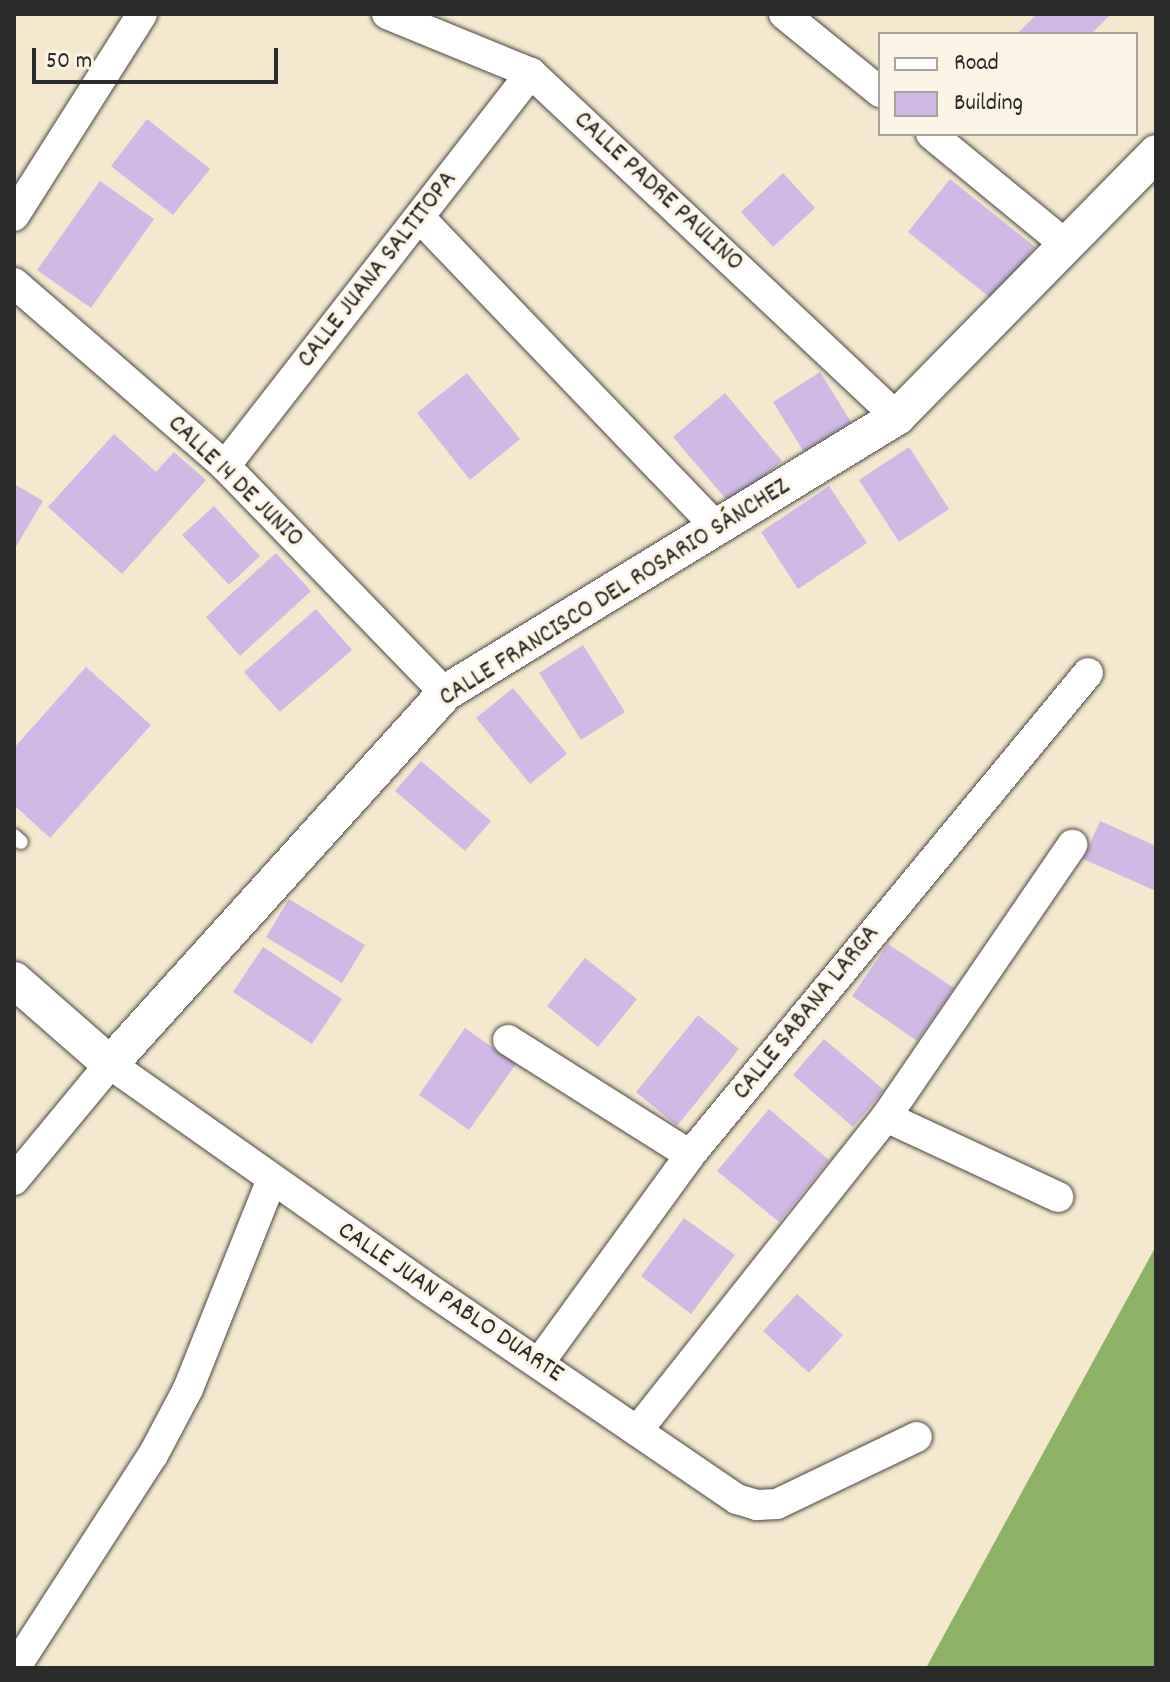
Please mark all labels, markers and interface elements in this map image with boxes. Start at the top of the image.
scale bar [36,32,282,82]
legend [878,32,1138,136]
text: 50 m [46,45,92,79]
text: Road [954,47,999,81]
text: Building [954,87,1023,121]
street label: CALLE PADRE PAULINO [567,105,749,279]
street label: CALLE JUANA SALTITOPA [291,165,465,375]
street label: CALLE 14 DE JUNIO [160,409,310,555]
street label: CALLE FRANCISCO DEL ROSARIO SÁNCHEZ [434,472,796,714]
street label: CALLE SABANA LARGA [727,919,887,1107]
street label: CALLE JUAN PABLO DUARTE [331,1216,569,1390]

